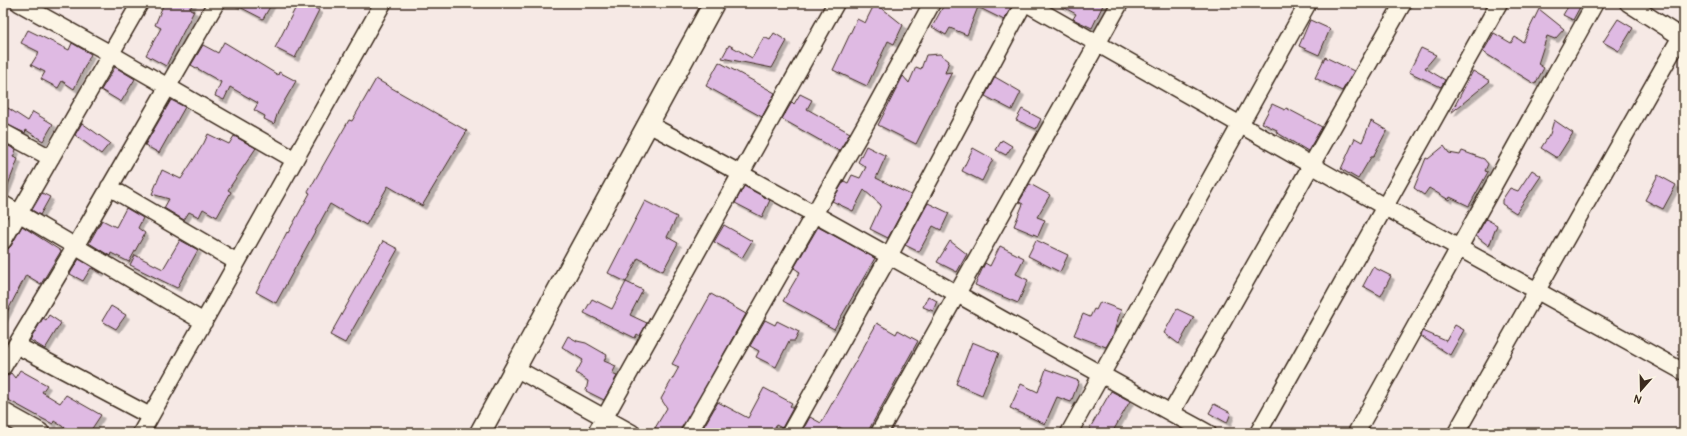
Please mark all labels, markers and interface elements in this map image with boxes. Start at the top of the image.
north arrow [1621,370,1661,410]
text: N [1632,391,1643,406]

